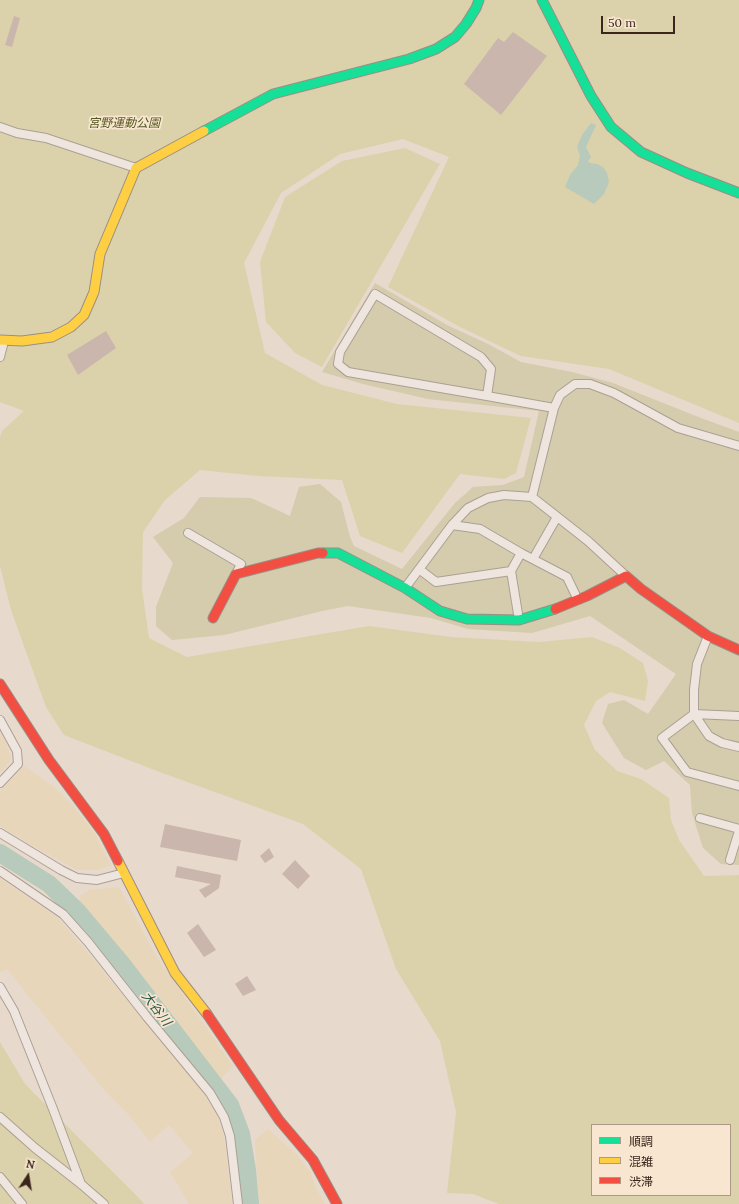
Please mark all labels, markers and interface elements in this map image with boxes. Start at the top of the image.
scale bar [603,8,677,34]
text: 50 m [608,15,636,30]
park label: 宮野運動公園 [88,117,160,131]
water label: 大谷川 [138,989,174,1029]
legend [591,1124,731,1196]
text: 順調 [629,1134,653,1149]
text: 混雑 [629,1154,653,1169]
north arrow [8,1156,48,1196]
text: N [25,1157,36,1172]
text: 渋滞 [629,1174,653,1189]

